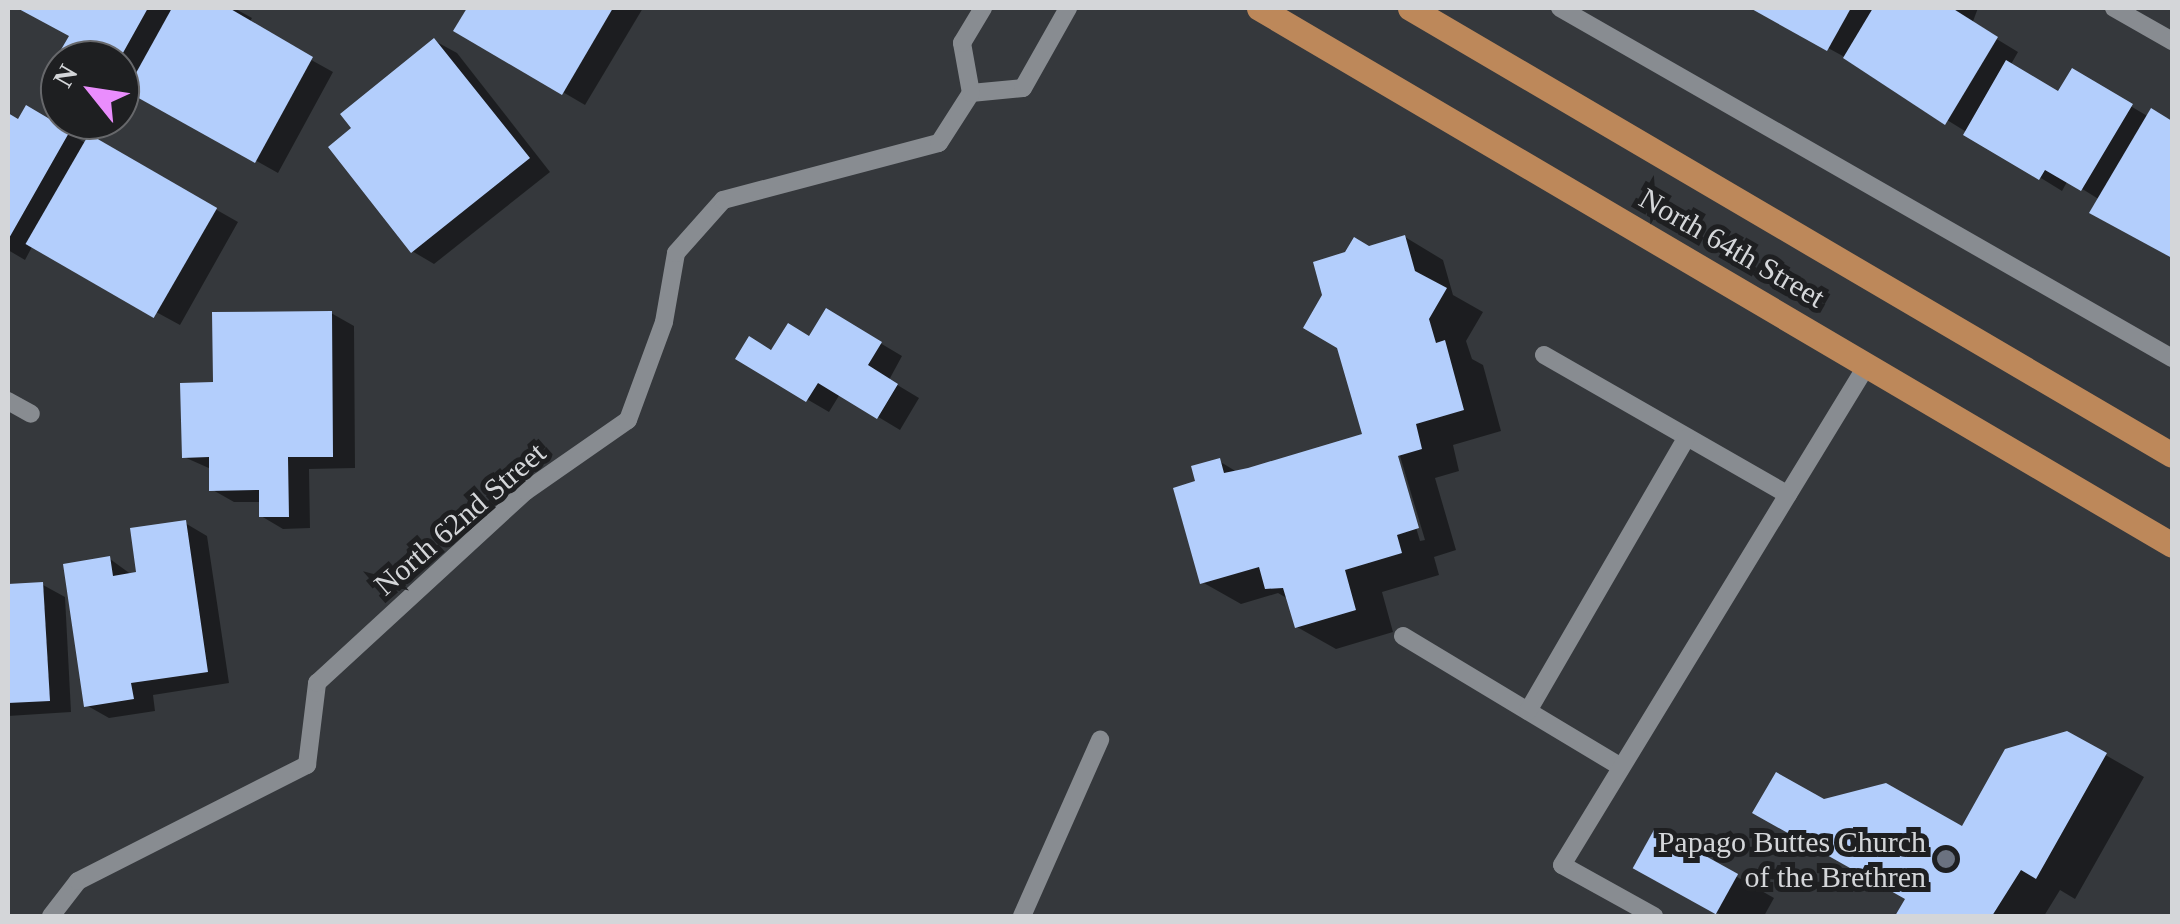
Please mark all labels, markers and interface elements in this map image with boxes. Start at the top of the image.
north arrow [40,40,140,140]
text: N [47,59,84,92]
street label: North 64th Street [1633,180,1831,316]
street label: North 62nd Street [367,435,553,603]
place label: Papago Buttes Church of the Brethren [1658,824,1926,894]
marker: Papago Buttes Church of the Brethren [1935,848,1957,870]

